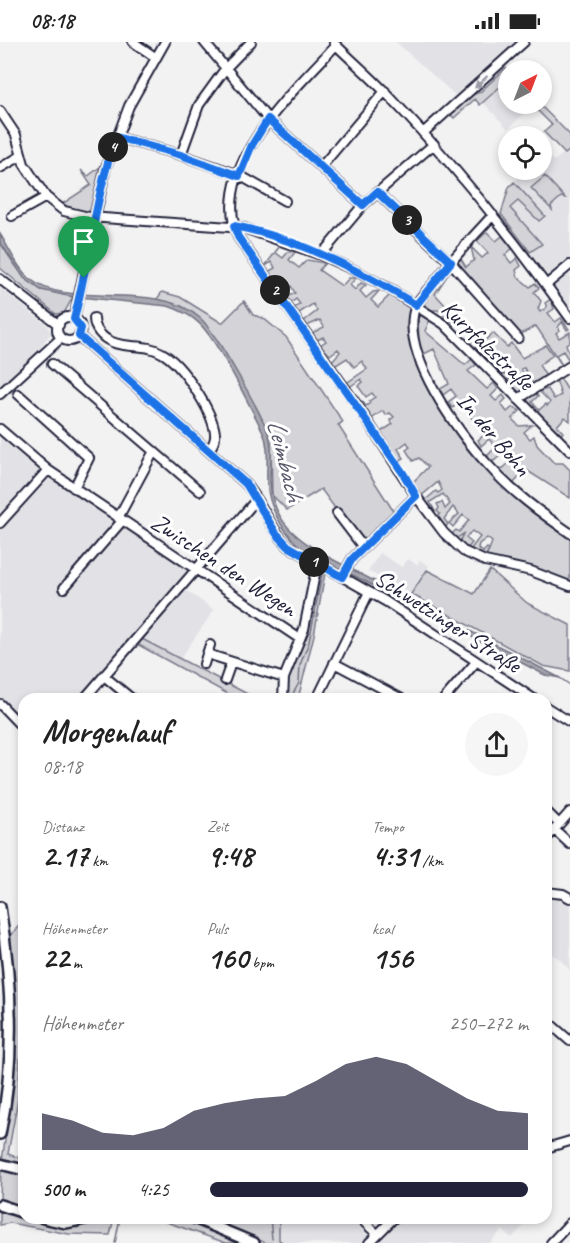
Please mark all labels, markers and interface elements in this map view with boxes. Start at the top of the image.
text: 08:18 [30,7,74,35]
north arrow [498,60,552,114]
map controls [498,60,552,180]
one-way arrow [475,74,489,88]
button: locate [498,126,552,180]
pin: 4 [98,132,128,162]
text: 4 [109,137,117,157]
pin: 3 [392,205,422,235]
text: 3 [403,210,411,230]
pin [58,216,109,278]
icon: arrive [67,225,100,258]
pin: 2 [260,275,290,305]
text: 2 [271,280,279,300]
street label: Kurpfalzstraße [435,293,542,398]
street label: In der Bohn [450,386,538,482]
water label: Leimbach [260,416,312,506]
street label: Zwischen den Wegen [146,507,303,624]
pin: 1 [299,547,329,577]
text: 1 [310,552,318,572]
street label: Schwetzinger Straße [369,563,529,681]
text: Morgenlauf [42,710,170,752]
button: share [465,713,528,776]
text: 08:18 [42,754,82,779]
text: Distanz [42,817,84,837]
text: Zeit [207,817,228,837]
text: Tempo [372,817,404,837]
text: 2.17 [42,837,88,875]
text: 9:48 [207,837,253,875]
text: 4:31 [372,837,418,875]
text: km [88,851,108,871]
text: /km [418,851,443,871]
text: Höhenmeter [42,919,107,939]
text: Puls [207,919,228,939]
text: kcal [372,919,393,939]
text: 22 [42,939,69,977]
text: 160 [207,939,248,977]
text: 156 [372,939,413,977]
text: m [69,953,82,973]
text: bpm [248,953,274,973]
text: Höhenmeter [42,1011,123,1036]
text: 250–272 m [449,1011,528,1036]
text: 500 m [42,1177,85,1202]
text: 4:25 [138,1177,169,1202]

